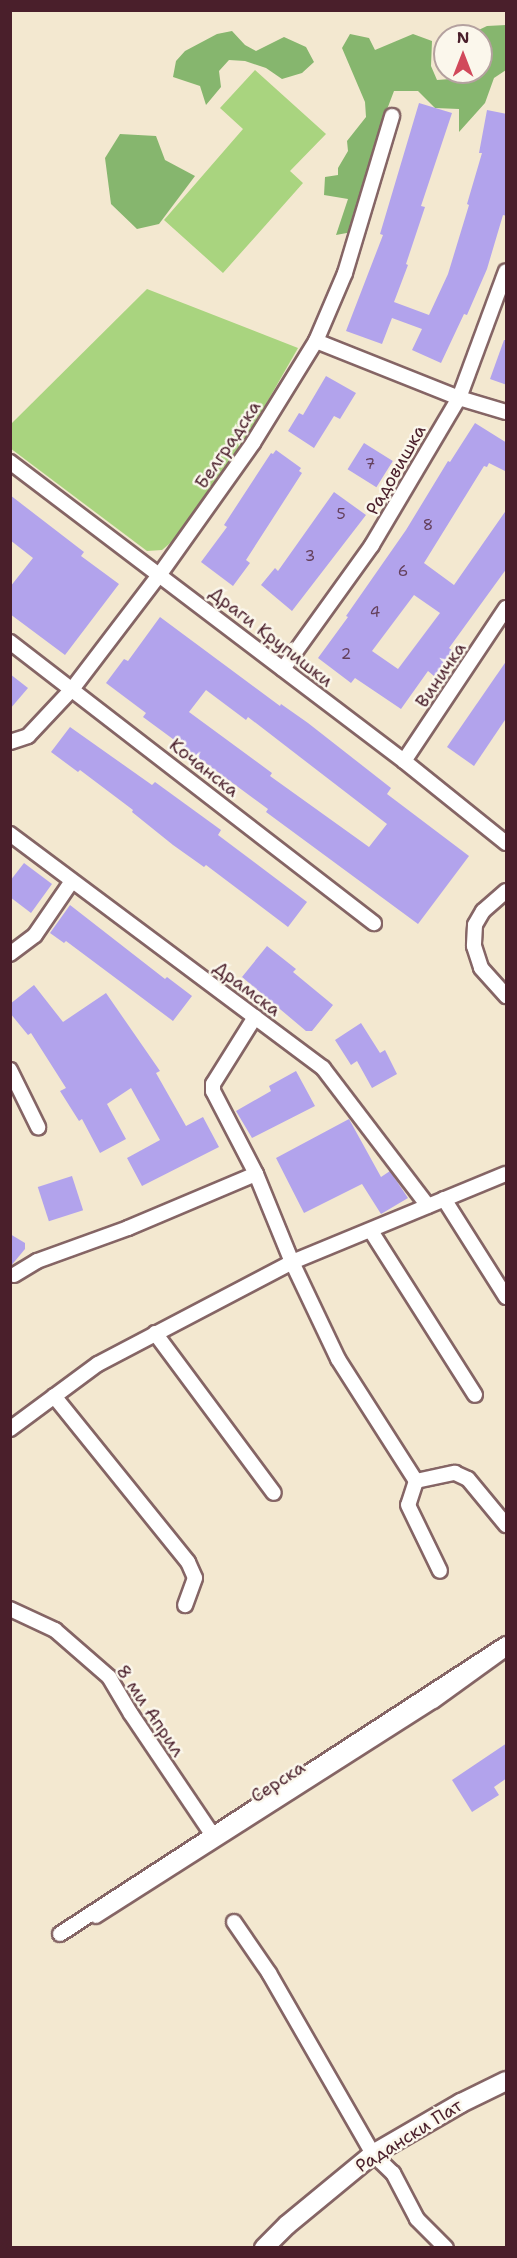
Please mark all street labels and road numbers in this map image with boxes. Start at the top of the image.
street label: Белградска [191,397,265,493]
street label: Радовишка [362,421,430,519]
street label: Драги Крупишки [205,582,337,692]
street label: Виничка [411,638,471,712]
street label: Кочанска [165,734,243,802]
street label: Драмска [209,957,285,1021]
street label: 8 ми Април [111,1661,189,1761]
street label: Серска [247,1757,309,1807]
street label: Радански Пат [352,2095,466,2177]

